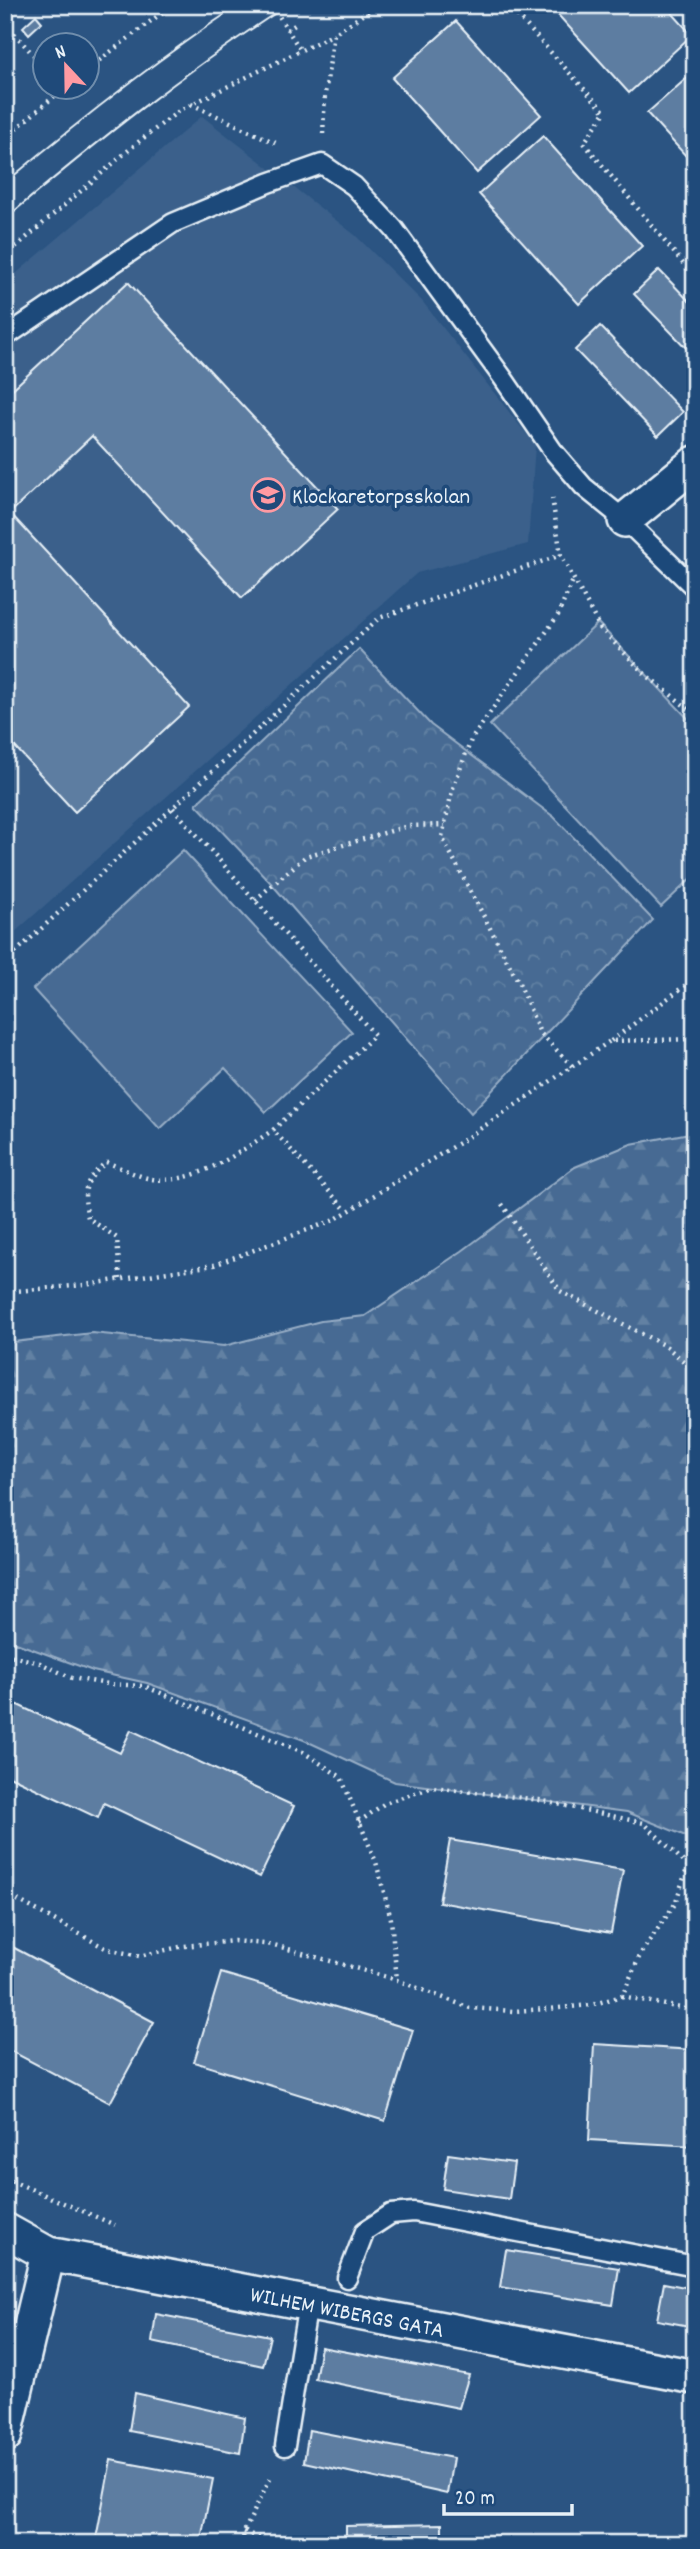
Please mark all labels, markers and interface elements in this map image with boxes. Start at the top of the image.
north arrow [32,32,102,102]
text: N [52,39,70,68]
school or university icon: Klockaretorpsskolan [249,476,287,514]
place label: Klockaretorpsskolan [292,482,470,515]
street label: WILHEM WIBERGS GATA [247,2280,446,2349]
scale bar [444,2472,572,2516]
text: 20 m [455,2485,495,2515]

